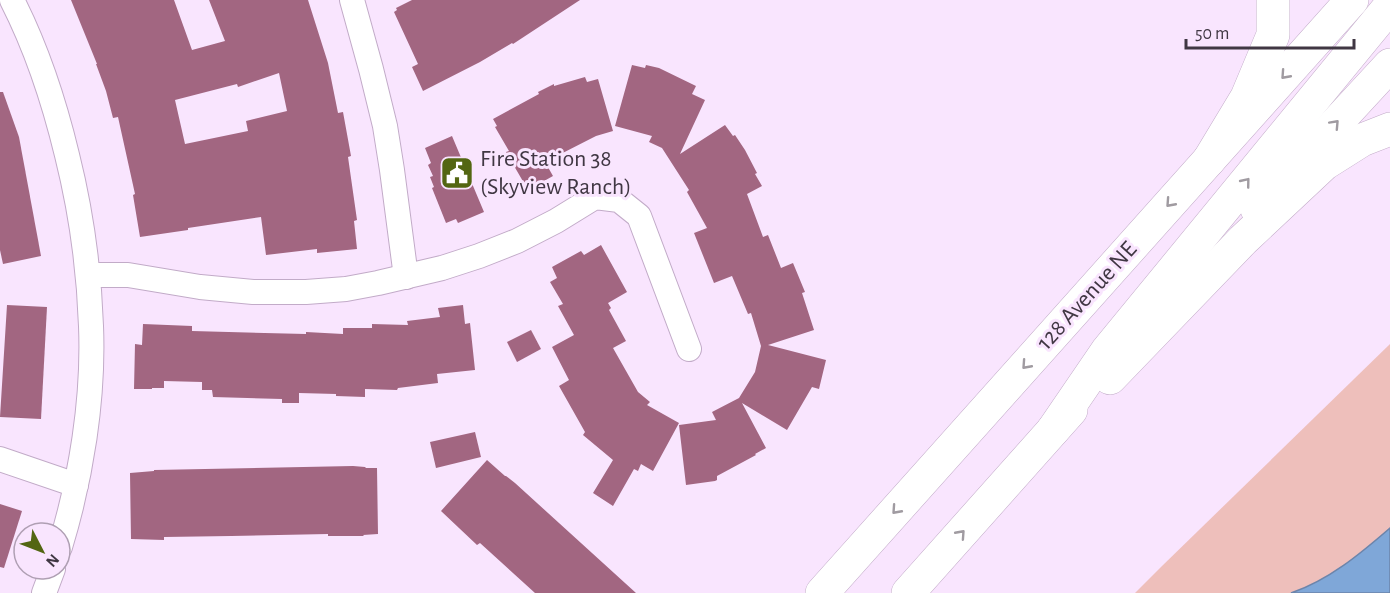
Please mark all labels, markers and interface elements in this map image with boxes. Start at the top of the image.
scale bar [1186,12,1354,50]
text: 50 m [1195,25,1229,43]
one-way arrow [1281,68,1292,79]
one-way arrow [1328,120,1339,131]
place label: Fire Station 38 (Skyview Ranch) [480,147,632,199]
public building icon: Fire Station 38 (Skyview Ranch) [439,155,475,191]
one-way arrow [1239,177,1250,188]
one-way arrow [1166,197,1177,207]
street label: 128 Avenue NE [1032,237,1142,355]
one-way arrow [1022,358,1033,368]
one-way arrow [892,503,903,514]
north arrow [12,521,72,581]
one-way arrow [954,530,965,541]
text: N [43,551,62,570]

